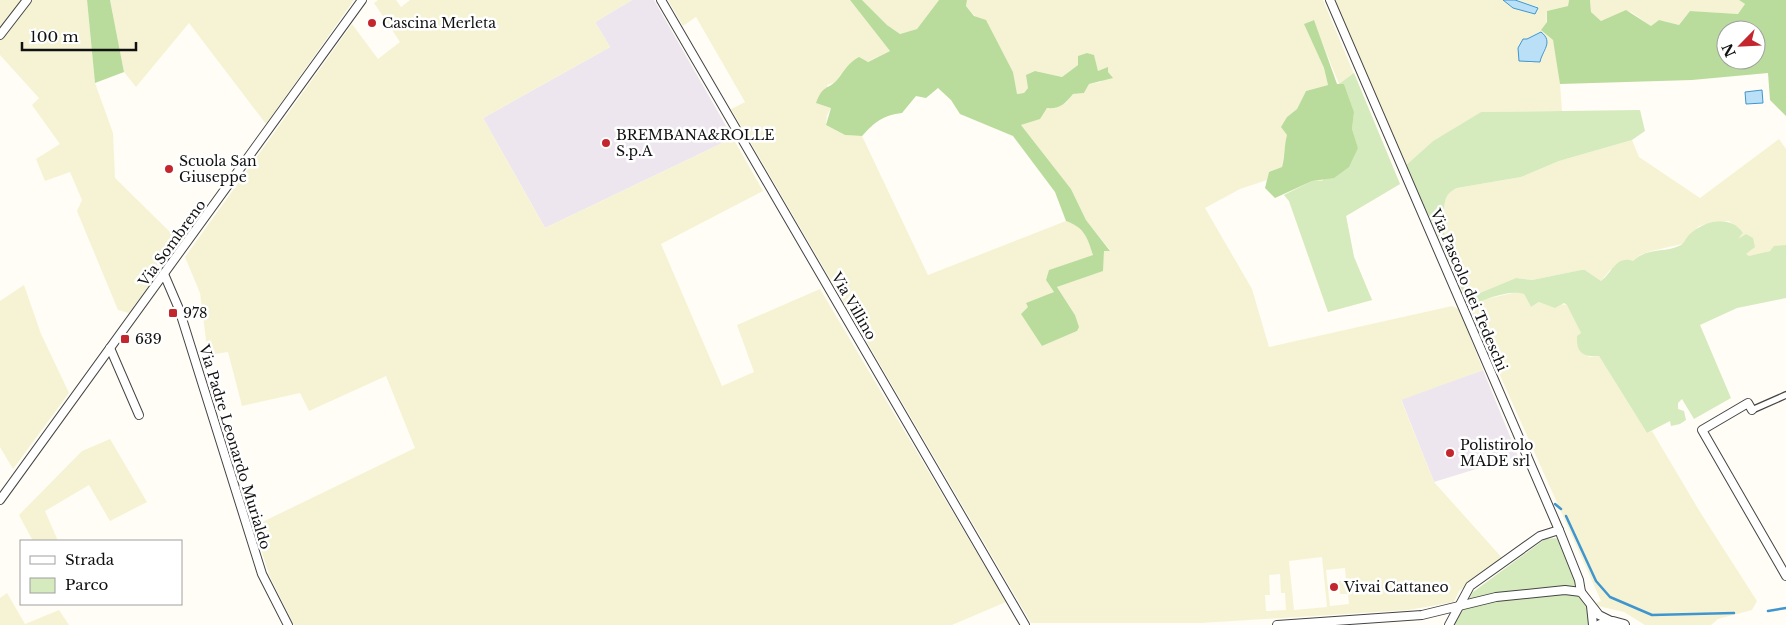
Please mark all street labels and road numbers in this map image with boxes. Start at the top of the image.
street label: Via Sombreno [134,196,210,291]
street label: Via Pascolo dei Tedeschi [1426,205,1511,374]
street label: Via Villino [827,268,881,343]
street label: Via Padre Leonardo Murialdo [195,342,275,552]

